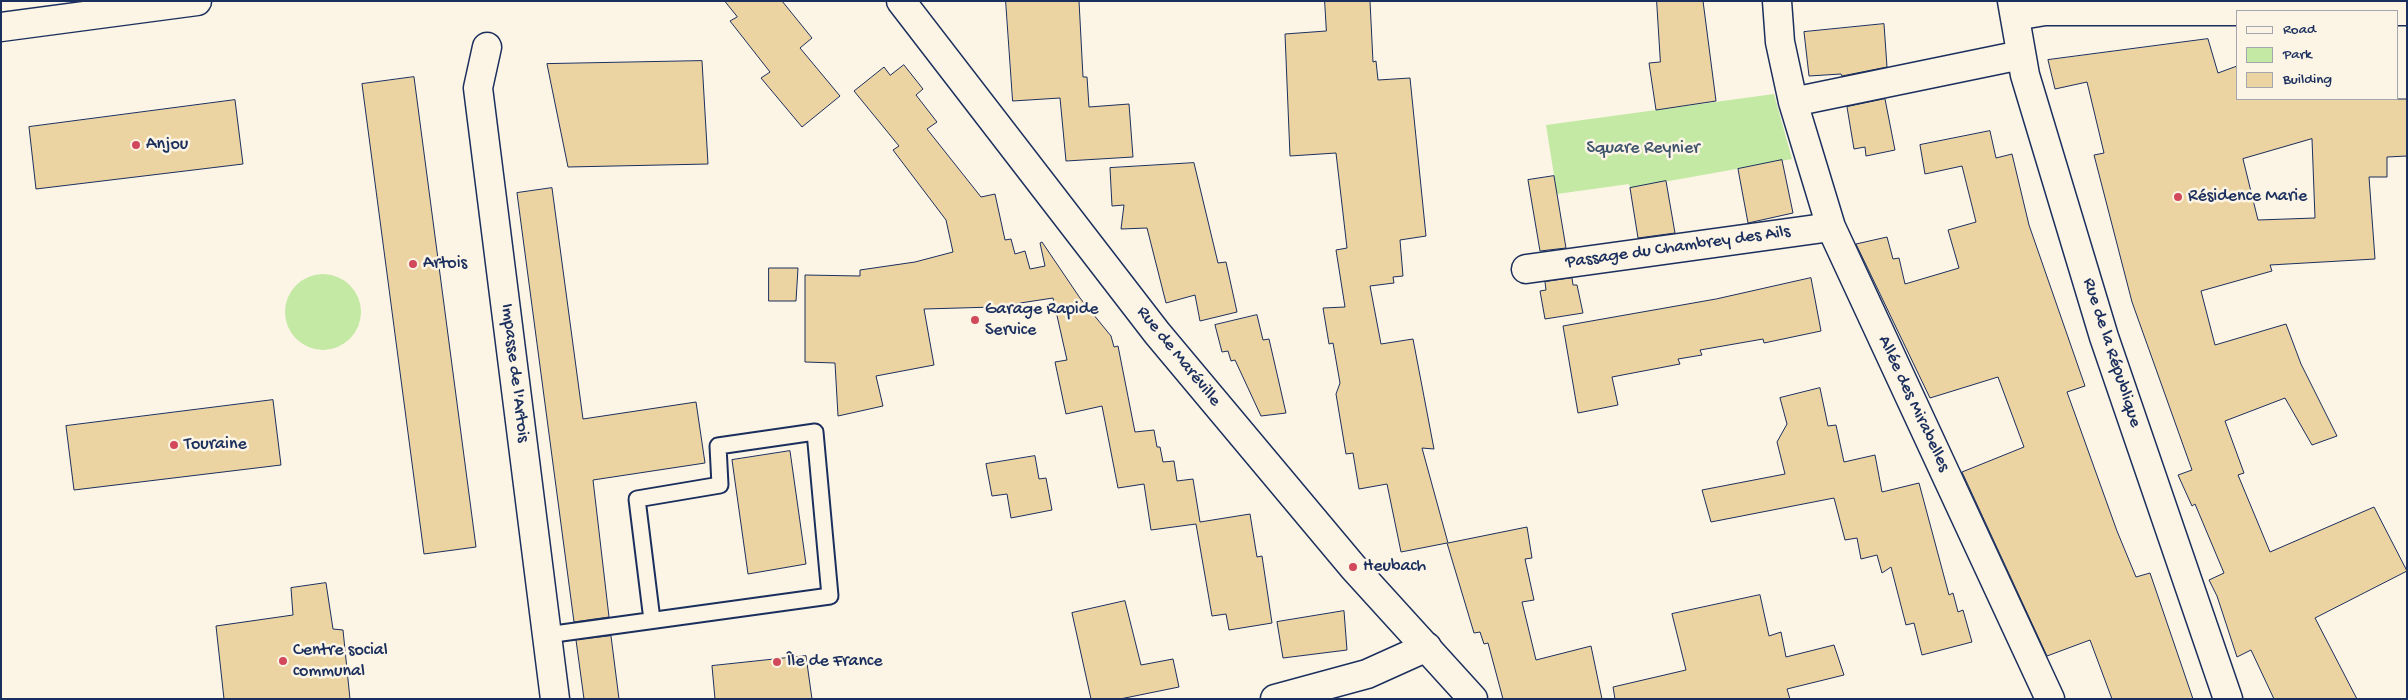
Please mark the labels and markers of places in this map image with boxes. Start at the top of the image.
place label: Anjou [146,134,188,156]
marker: Anjou [130,139,142,151]
place label: Résidence Marie [2188,186,2307,208]
marker: Résidence Marie [2172,191,2184,203]
place label: Artois [423,253,467,275]
marker: Artois [407,258,419,270]
place label: Garage Rapide Service [985,299,1099,342]
marker: Garage Rapide Service [969,314,981,326]
place label: Touraine [184,434,247,456]
marker: Touraine [168,439,180,451]
place label: Heubach [1363,556,1426,578]
marker: Heubach [1347,561,1359,573]
place label: Centre social communal [293,640,388,682]
place label: Île de France [787,651,882,673]
marker: Centre social communal [277,655,289,667]
marker: Île de France [771,656,783,668]

